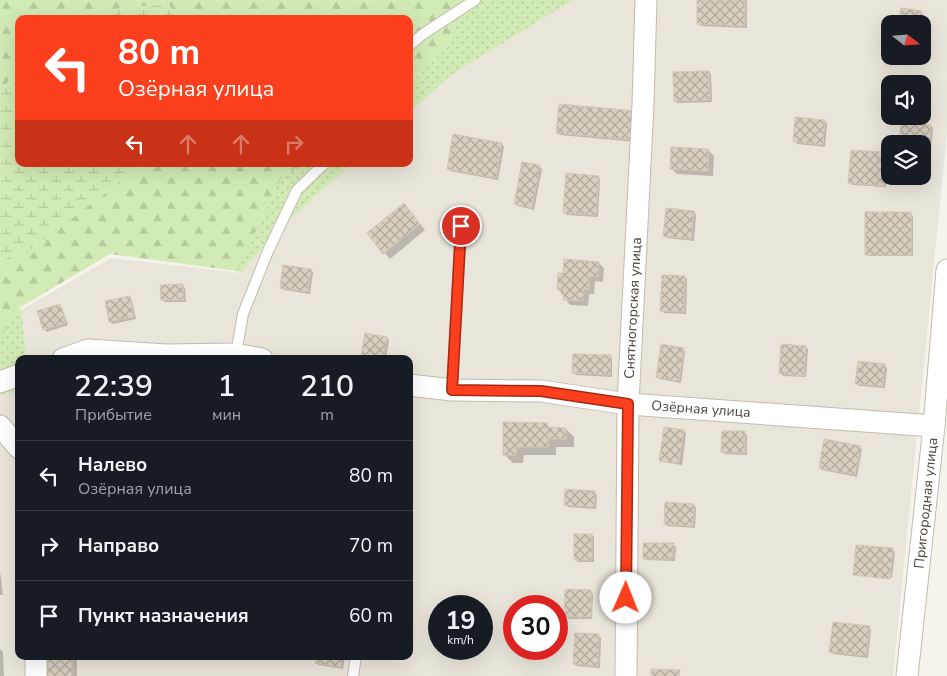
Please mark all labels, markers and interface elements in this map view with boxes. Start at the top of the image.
north arrow [881,15,931,65]
map controls [881,15,931,185]
text: 80 m [118,29,200,76]
icon: left [35,35,100,100]
text: Озёрная улица [118,74,274,104]
button: sound [881,75,931,125]
icon: left [121,130,149,158]
icon: ahead [174,130,202,158]
icon: ahead [227,130,255,158]
icon: right [280,130,308,158]
button: layers [881,135,931,185]
pin [440,205,482,247]
icon: arrive [447,212,475,240]
street label: Снятногорская улица [620,237,646,379]
text: 22:39 [74,366,153,407]
text: 1 [218,366,236,407]
text: 210 [300,366,354,407]
street label: Озёрная улица [651,396,751,422]
text: Прибытие [75,404,152,426]
text: мин [212,404,241,426]
text: m [320,404,334,426]
street label: Пригородная улица [910,437,942,569]
text: Налево [78,452,147,478]
icon: left [35,462,63,490]
text: 80 m [349,463,393,489]
text: Озёрная улица [78,478,192,500]
icon: right [35,532,63,560]
text: Направо [78,533,159,559]
text: 70 m [349,533,393,559]
position arrow [599,571,651,623]
speed limit sign: 30 [503,595,568,660]
icon: arrive [35,602,63,630]
text: Пункт назначения [78,603,249,629]
text: 60 m [349,603,393,629]
text: 19 [445,604,476,638]
text: km/h [447,632,474,648]

